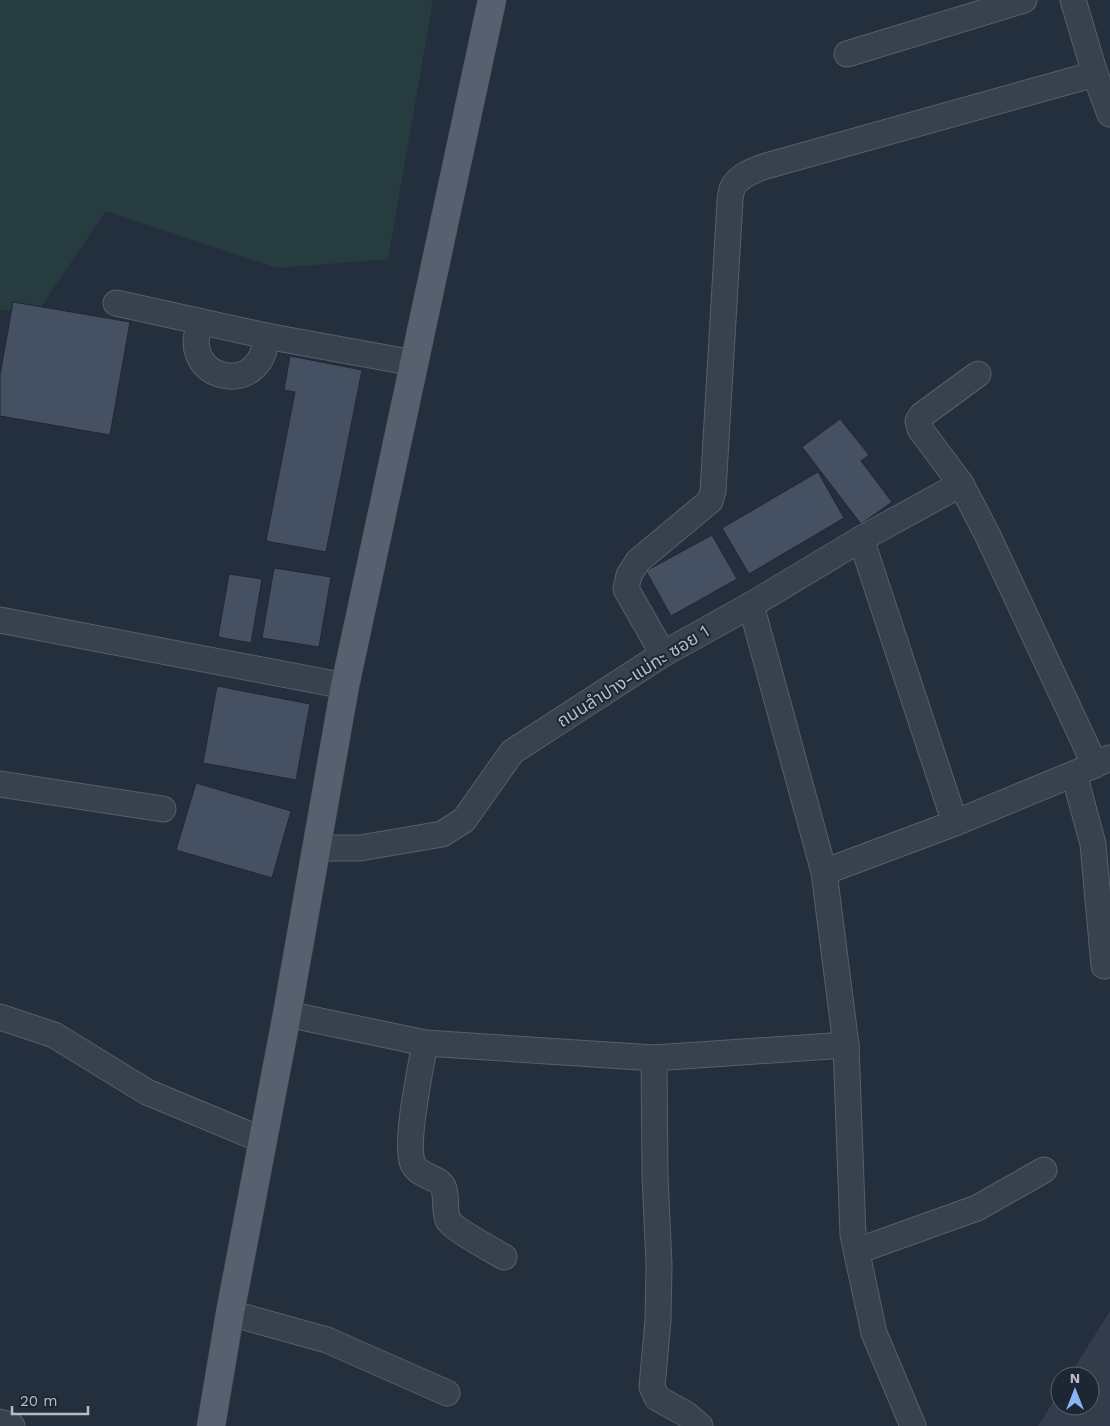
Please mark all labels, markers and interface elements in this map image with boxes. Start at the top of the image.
street label: ถนนลำปาง-แม่ทะ ซอย 1 [553,620,713,731]
north arrow [1050,1366,1100,1416]
text: N [1070,1370,1080,1386]
scale bar [12,1384,89,1416]
text: 20 m [20,1392,58,1410]

